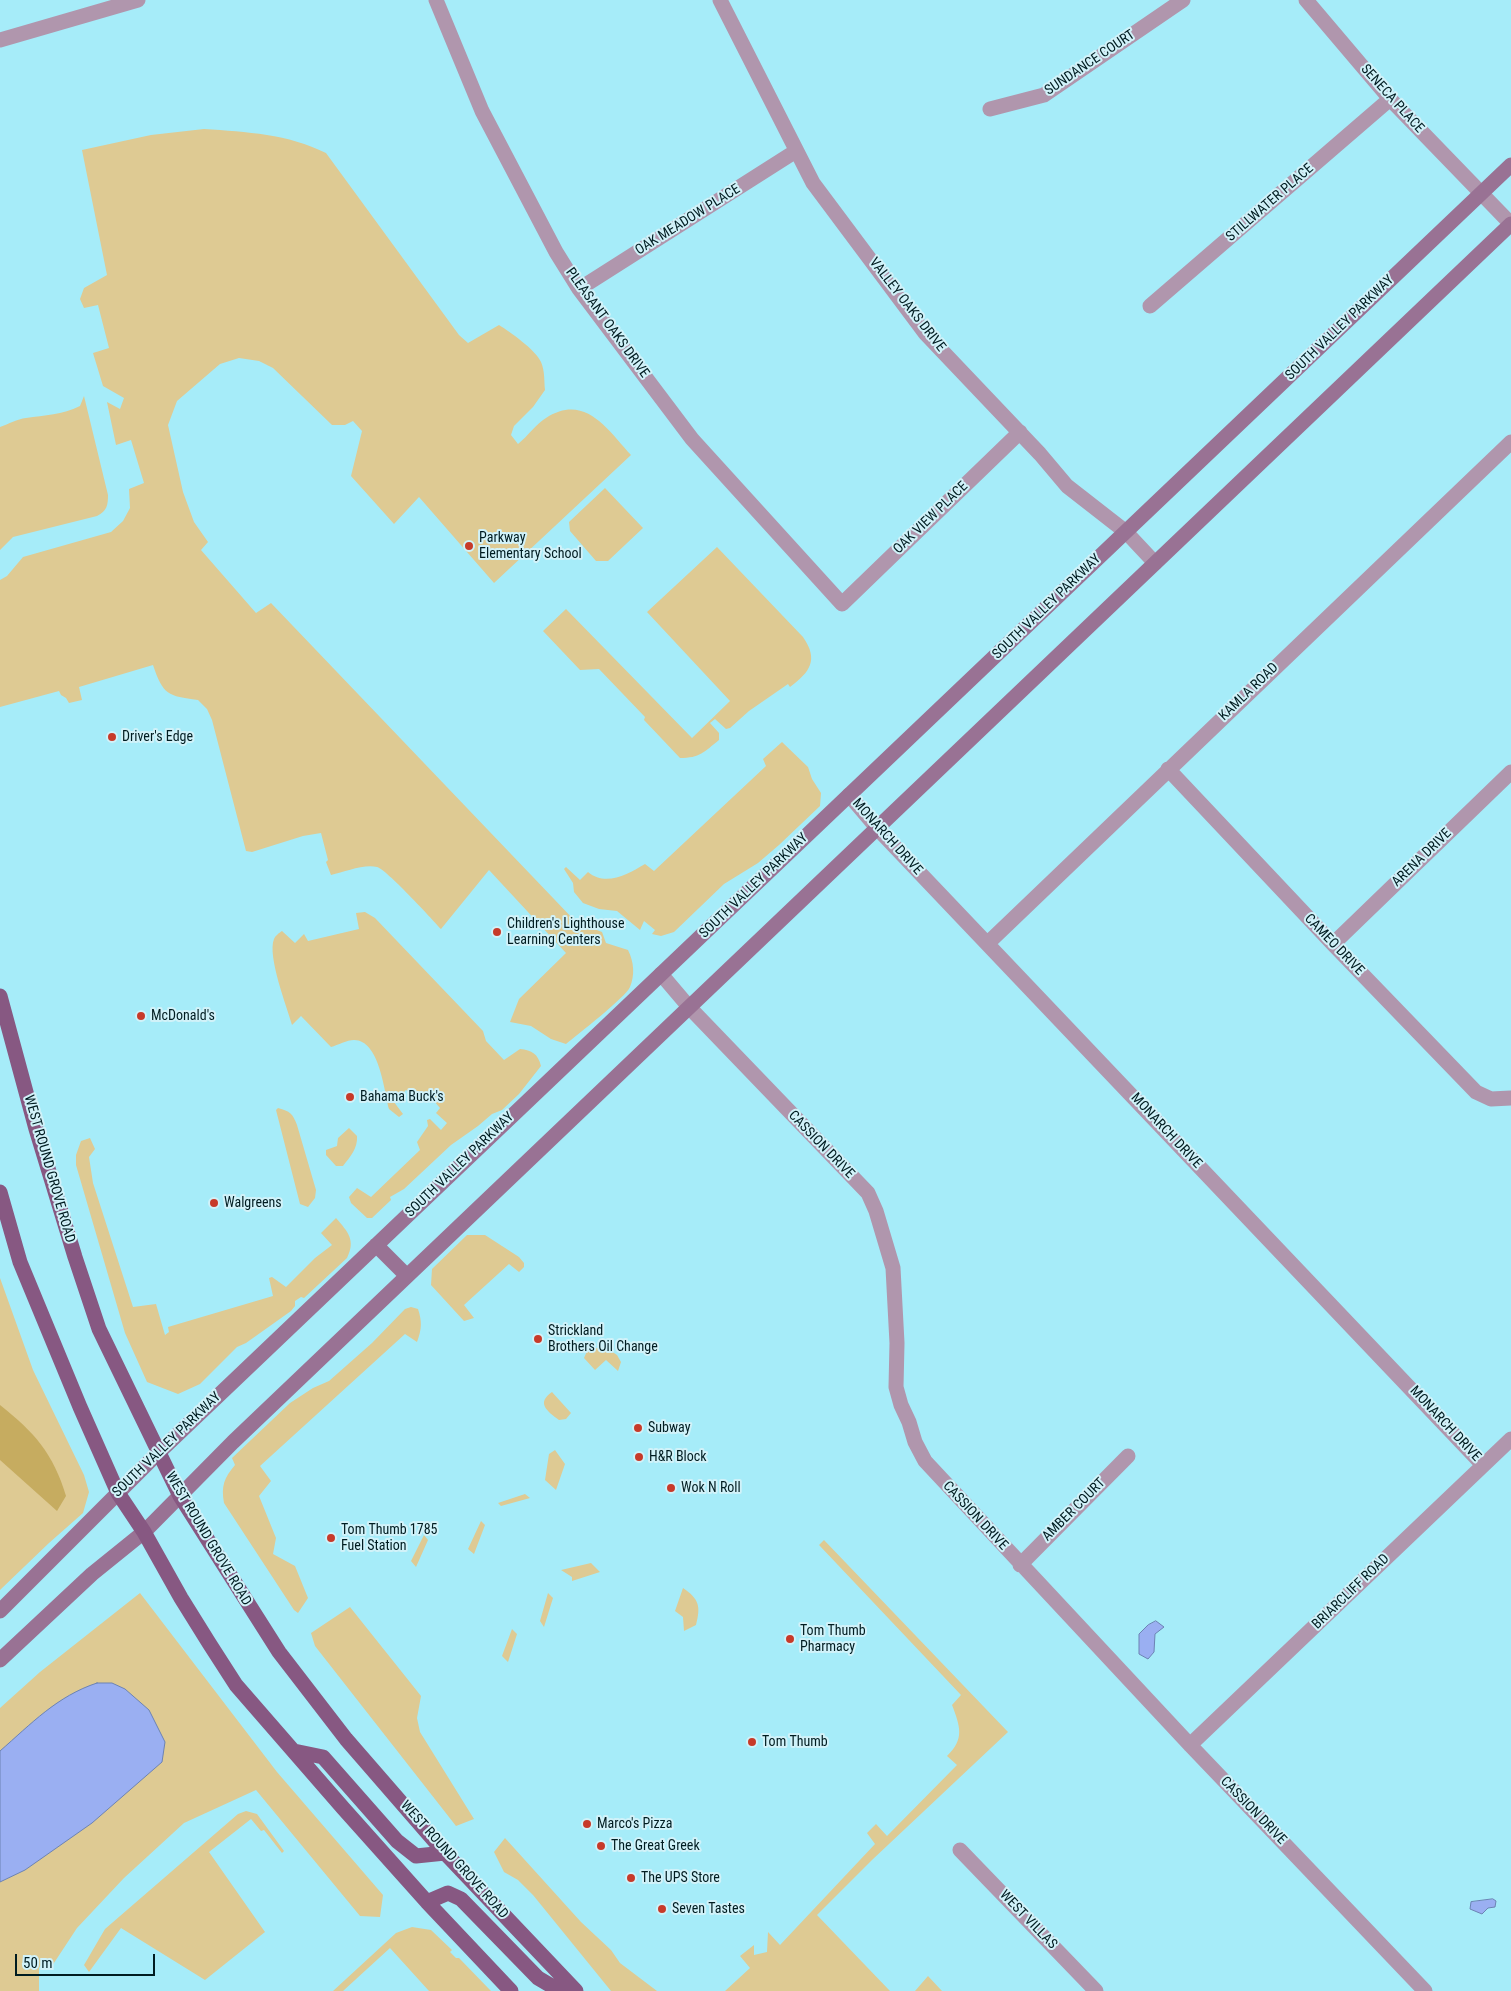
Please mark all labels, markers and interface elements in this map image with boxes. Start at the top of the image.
street label: SUNDANCE COURT [1042,27,1138,99]
street label: SENECA PLACE [1357,61,1427,137]
street label: STILLWATER PLACE [1223,160,1317,246]
street label: OAK MEADOW PLACE [632,181,744,259]
street label: VALLEY OAKS DRIVE [865,255,949,355]
street label: PLEASANT OAKS DRIVE [561,265,653,381]
street label: SOUTH VALLEY PARKWAY [1282,272,1398,384]
street label: OAK VIEW PLACE [890,478,972,558]
place label: Parkway Elementary School [479,530,582,562]
marker: Parkway Elementary School [463,540,475,552]
street label: SOUTH VALLEY PARKWAY [989,551,1105,663]
street label: KAMLA ROAD [1216,660,1282,724]
place label: Driver's Edge [122,729,193,745]
marker: Driver's Edge [106,731,118,743]
street label: MONARCH DRIVE [848,795,926,879]
street label: ARENA DRIVE [1389,825,1455,891]
street label: SOUTH VALLEY PARKWAY [696,830,812,942]
street label: CAMEO DRIVE [1301,911,1367,979]
place label: Children's Lighthouse Learning Centers [507,916,625,949]
marker: Children's Lighthouse Learning Centers [491,926,503,938]
place label: McDonald's [151,1008,215,1024]
marker: McDonald's [135,1010,147,1022]
place label: Bahama Buck's [360,1089,444,1105]
street label: MONARCH DRIVE [1127,1090,1205,1172]
marker: Bahama Buck's [344,1091,356,1103]
street label: WEST ROUND GROVE ROAD [20,1093,78,1245]
street label: CASSION DRIVE [784,1107,858,1183]
street label: SOUTH VALLEY PARKWAY [402,1109,518,1221]
place label: Walgreens [224,1195,282,1211]
marker: Walgreens [208,1197,220,1209]
place label: Strickland Brothers Oil Change [548,1323,658,1355]
marker: Strickland Brothers Oil Change [532,1333,544,1345]
street label: MONARCH DRIVE [1406,1383,1484,1465]
street label: SOUTH VALLEY PARKWAY [109,1389,225,1501]
place label: Subway [648,1420,690,1436]
marker: Subway [632,1422,644,1434]
place label: H&R Block [649,1449,707,1465]
marker: H&R Block [633,1451,645,1463]
street label: WEST ROUND GROVE ROAD [161,1469,255,1609]
street label: AMBER COURT [1039,1475,1109,1545]
street label: CASSION DRIVE [939,1478,1011,1554]
place label: Wok N Roll [681,1480,741,1496]
marker: Wok N Roll [665,1482,677,1494]
place label: Tom Thumb 1785 Fuel Station [341,1522,438,1554]
marker: Tom Thumb 1785 Fuel Station [325,1532,337,1544]
street label: BRIARCLIFF ROAD [1309,1551,1393,1633]
place label: Tom Thumb Pharmacy [800,1623,866,1655]
marker: Tom Thumb Pharmacy [784,1633,796,1645]
place label: Tom Thumb [762,1734,828,1750]
marker: Tom Thumb [746,1736,758,1748]
street label: CASSION DRIVE [1216,1773,1290,1849]
street label: WEST ROUND GROVE ROAD [397,1798,511,1922]
place label: Marco's Pizza [597,1816,672,1832]
marker: Marco's Pizza [581,1818,593,1830]
place label: The Great Greek [611,1838,700,1854]
marker: The Great Greek [595,1840,607,1852]
place label: The UPS Store [641,1870,720,1886]
marker: The UPS Store [625,1872,637,1884]
street label: WEST VILLAS [996,1887,1060,1953]
place label: Seven Tastes [672,1901,745,1917]
marker: Seven Tastes [656,1903,668,1915]
scale bar [18,1944,158,1976]
text: 50 m [23,1954,53,1972]

